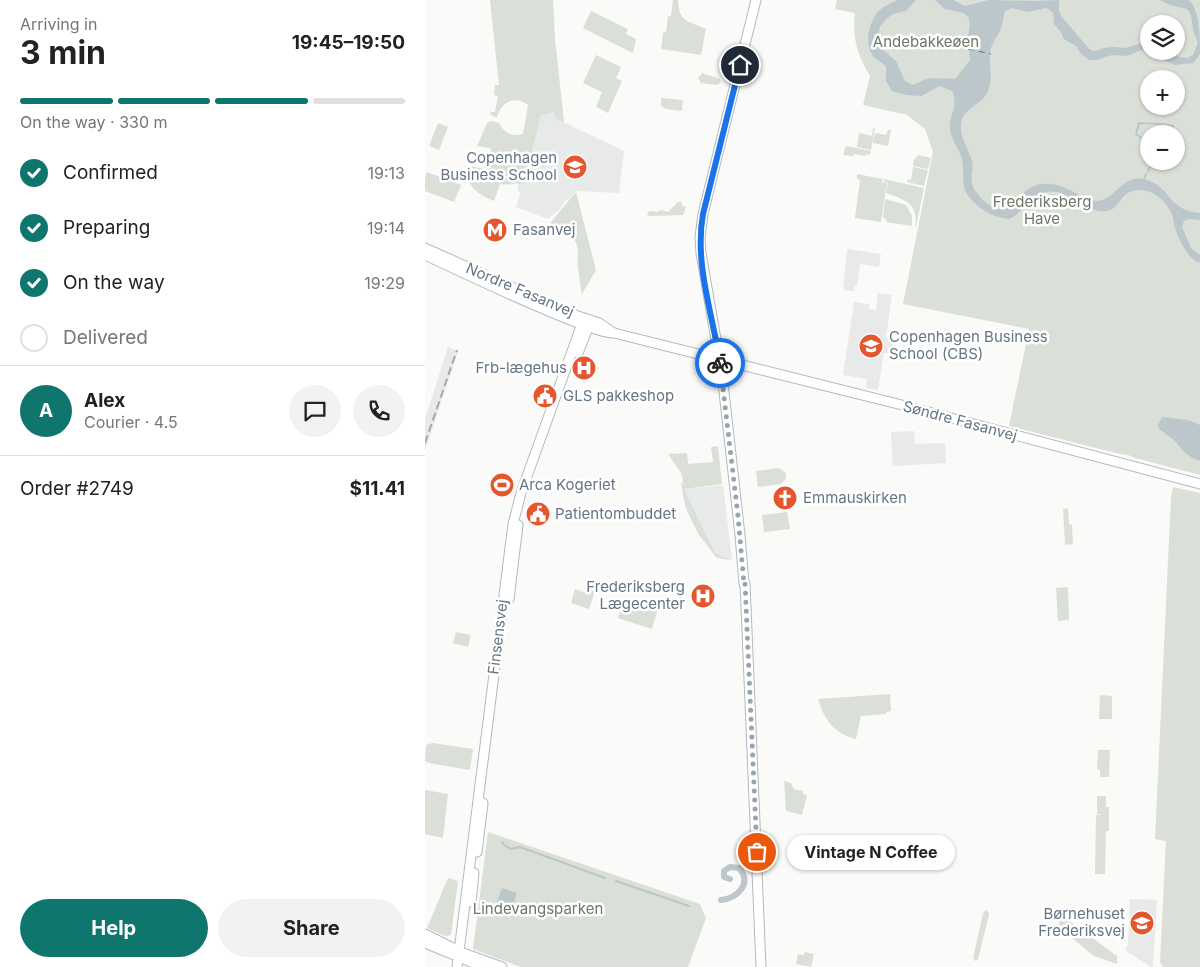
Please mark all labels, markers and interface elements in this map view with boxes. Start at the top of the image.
text: Arriving in [20,14,97,34]
map controls [1140,15,1185,170]
button: layers [1140,15,1185,60]
text: 19:45–19:50 [292,31,405,54]
park label: Andebakkeøen [873,32,979,51]
text: 3 min [20,33,106,72]
pin [719,44,761,86]
icon: home [726,51,754,79]
button: + [1140,70,1185,115]
text: On the way · 330 m [20,112,168,132]
button: − [1140,125,1185,170]
place label: Copenhagen Business School [440,148,557,184]
school or university icon: Copenhagen Business School [562,154,588,180]
icon: check [20,159,48,187]
text: Confirmed [63,161,158,184]
text: 19:13 [368,163,405,183]
park label: Frederiksberg Have [993,192,1091,228]
icon: check [20,214,48,242]
text: Preparing [63,216,150,239]
metro station icon: Fasanvej [482,217,508,243]
text: 19:14 [367,218,405,238]
place label: Fasanvej [513,220,575,239]
street label: Nordre Fasanvej [463,258,577,321]
icon: check [20,269,48,297]
text: On the way [63,271,165,294]
text: 19:29 [364,273,405,293]
text: Delivered [63,326,148,349]
place label: Copenhagen Business School (CBS) [889,327,1048,363]
school or university icon: Copenhagen Business School (CBS) [858,333,884,359]
courier [695,338,745,388]
icon: bike [706,349,734,377]
hospital icon: Frb-lægehus [571,355,597,381]
place label: Frb-lægehus [476,358,567,377]
public building icon: GLS pakkeshop [532,383,558,409]
button: chat [289,385,341,437]
button: phone [353,385,405,437]
place label: GLS pakkeshop [563,386,674,405]
text: Alex [84,389,125,412]
street label: Søndre Fasanvej [901,396,1019,445]
text: A [39,399,53,422]
text: Courier · 4.5 [84,412,178,432]
sports icon: Arca Kogeriet [489,472,515,498]
place label: Arca Kogeriet [519,475,616,494]
text: Order #2749 [20,477,134,500]
text: $11.41 [350,477,405,500]
church icon: Emmauskirken [772,485,798,511]
place label: Emmauskirken [803,488,907,507]
public building icon: Patientombuddet [525,501,551,527]
place label: Patientombuddet [555,504,676,523]
place label: Frederiksberg Lægecenter [586,577,685,613]
hospital icon: Frederiksberg Lægecenter [690,583,716,609]
street label: Finsensvej [483,598,512,675]
pin [736,831,778,873]
callout: Vintage N Coffee [787,834,955,870]
icon: bag [743,838,771,866]
text: Vintage N Coffee [804,842,938,862]
button: Help [20,899,208,957]
button: Share [218,899,405,957]
park label: Lindevangsparken [473,899,603,918]
place label: Børnehuset Frederiksvej [1038,904,1125,940]
school or university icon: Børnehuset Frederiksvej [1129,910,1155,936]

